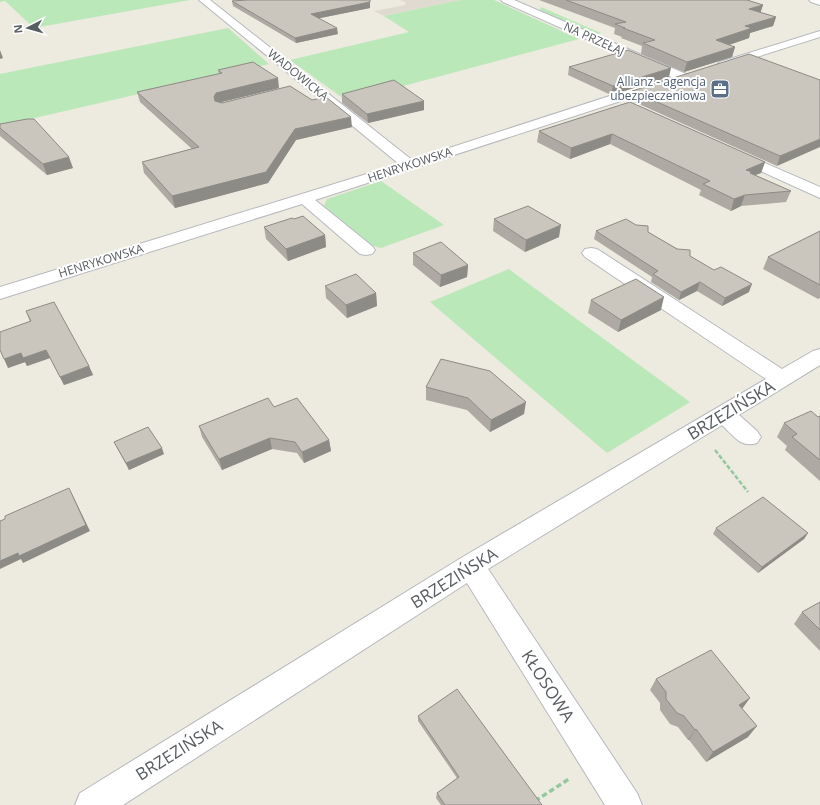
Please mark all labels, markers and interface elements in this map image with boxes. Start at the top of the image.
north arrow [8,8,48,48]
street label: NA PRZEŁAJ [561,18,627,60]
text: N [10,24,25,34]
street label: WADOWICKA [264,45,333,105]
place label: Allianz - agencja ubezpieczeniowa [610,73,706,104]
office icon: Allianz - agencja ubezpieczeniowa [709,78,731,100]
street label: HENRYKOWSKA [365,143,455,186]
street label: HENRYKOWSKA [56,239,146,282]
street label: BRZEZIŃSKA [683,374,779,445]
street label: BRZEZIŃSKA [406,542,502,613]
street label: KŁOSOWA [517,645,580,726]
street label: BRZEZIŃSKA [131,714,227,785]

